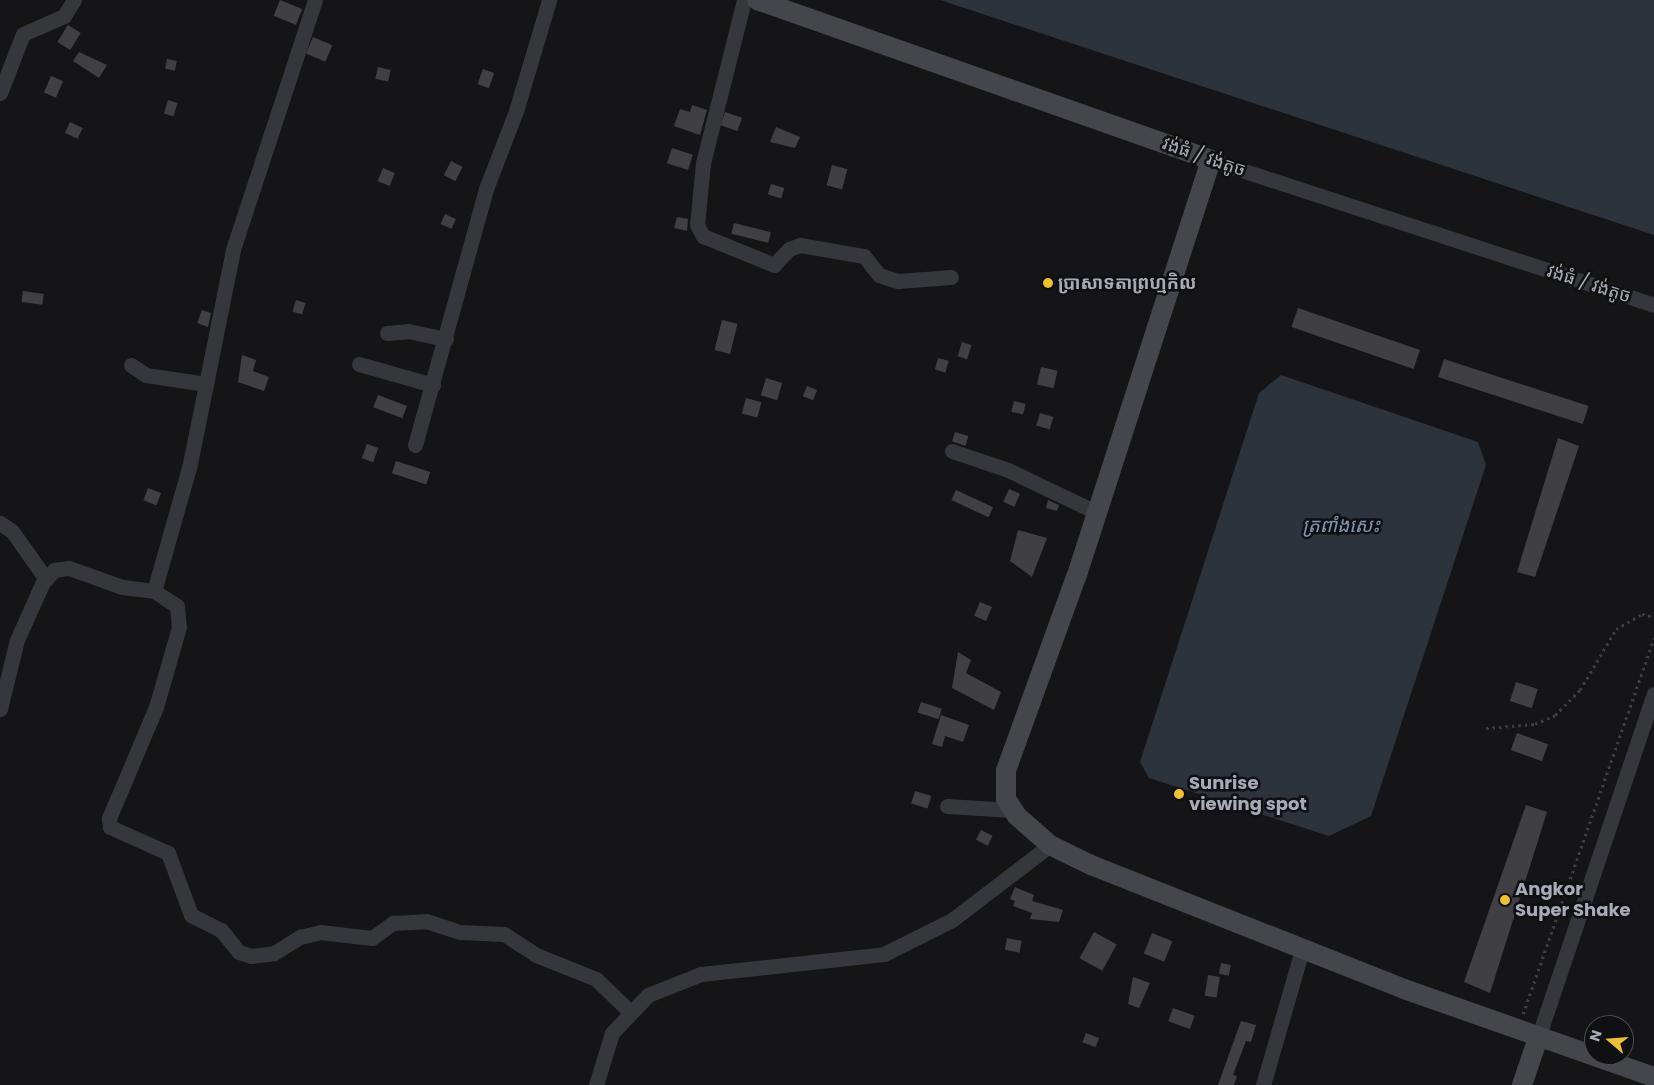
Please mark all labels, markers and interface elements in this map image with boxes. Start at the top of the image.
street label: វង់ធំ / វង់តូច [1159,133,1249,181]
street label: វង់ធំ / វង់តូច [1544,260,1634,308]
place label: ប្រាសាទតាព្រហ្មកិល [1058,272,1197,294]
marker: ប្រាសាទតាព្រហ្មកិល [1042,277,1054,289]
water label: ត្រពាំងសេះ [1302,515,1380,537]
place label: Sunrise viewing spot [1189,773,1307,816]
marker: Sunrise viewing spot [1173,788,1185,800]
place label: Angkor Super Shake [1515,879,1631,922]
marker: Angkor Super Shake [1499,894,1511,906]
north arrow [1584,1015,1634,1065]
text: N [1585,1028,1607,1044]

